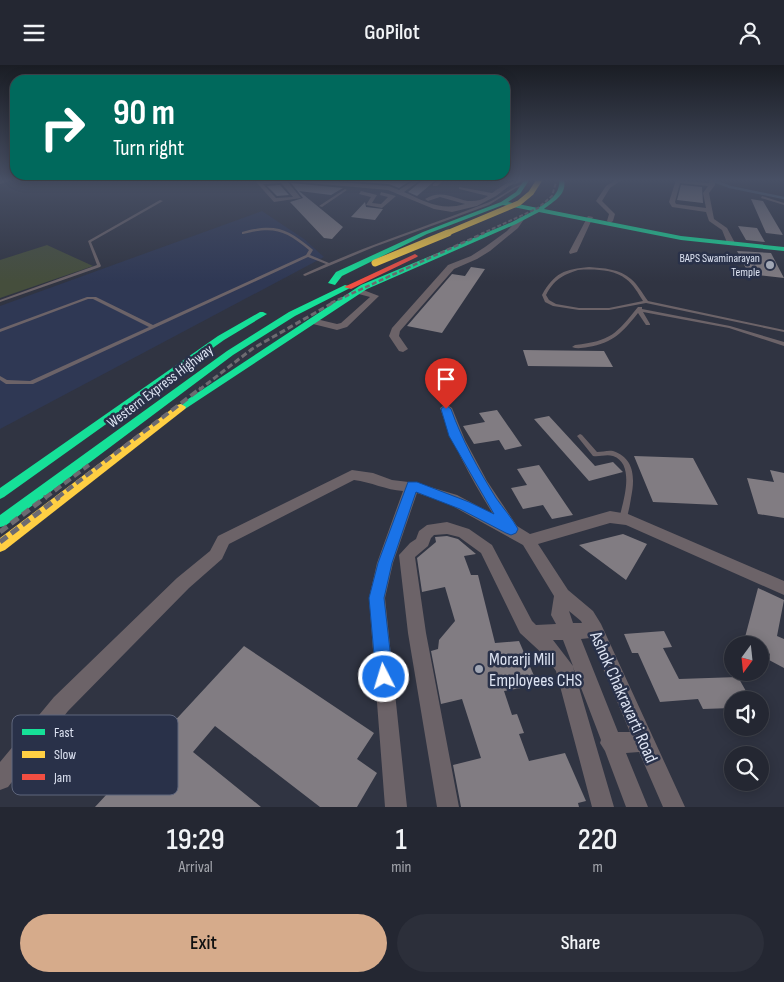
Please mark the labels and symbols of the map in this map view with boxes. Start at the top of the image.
place label: BAPS Swaminarayan Temple [679,251,760,280]
marker: BAPS Swaminarayan Temple [764,259,776,271]
street label: Western Express Highway [103,340,217,433]
pin [425,358,467,409]
street label: Ashok Chakravarti Road [585,627,662,766]
north arrow [724,636,769,681]
place label: Morarji Mill Employees CHS [489,649,583,691]
position arrow [357,650,409,702]
marker: Morarji Mill Employees CHS [473,663,485,675]
legend [12,715,178,795]
text: Fast [54,724,74,741]
text: Slow [54,746,76,763]
text: Jam [53,769,71,786]

